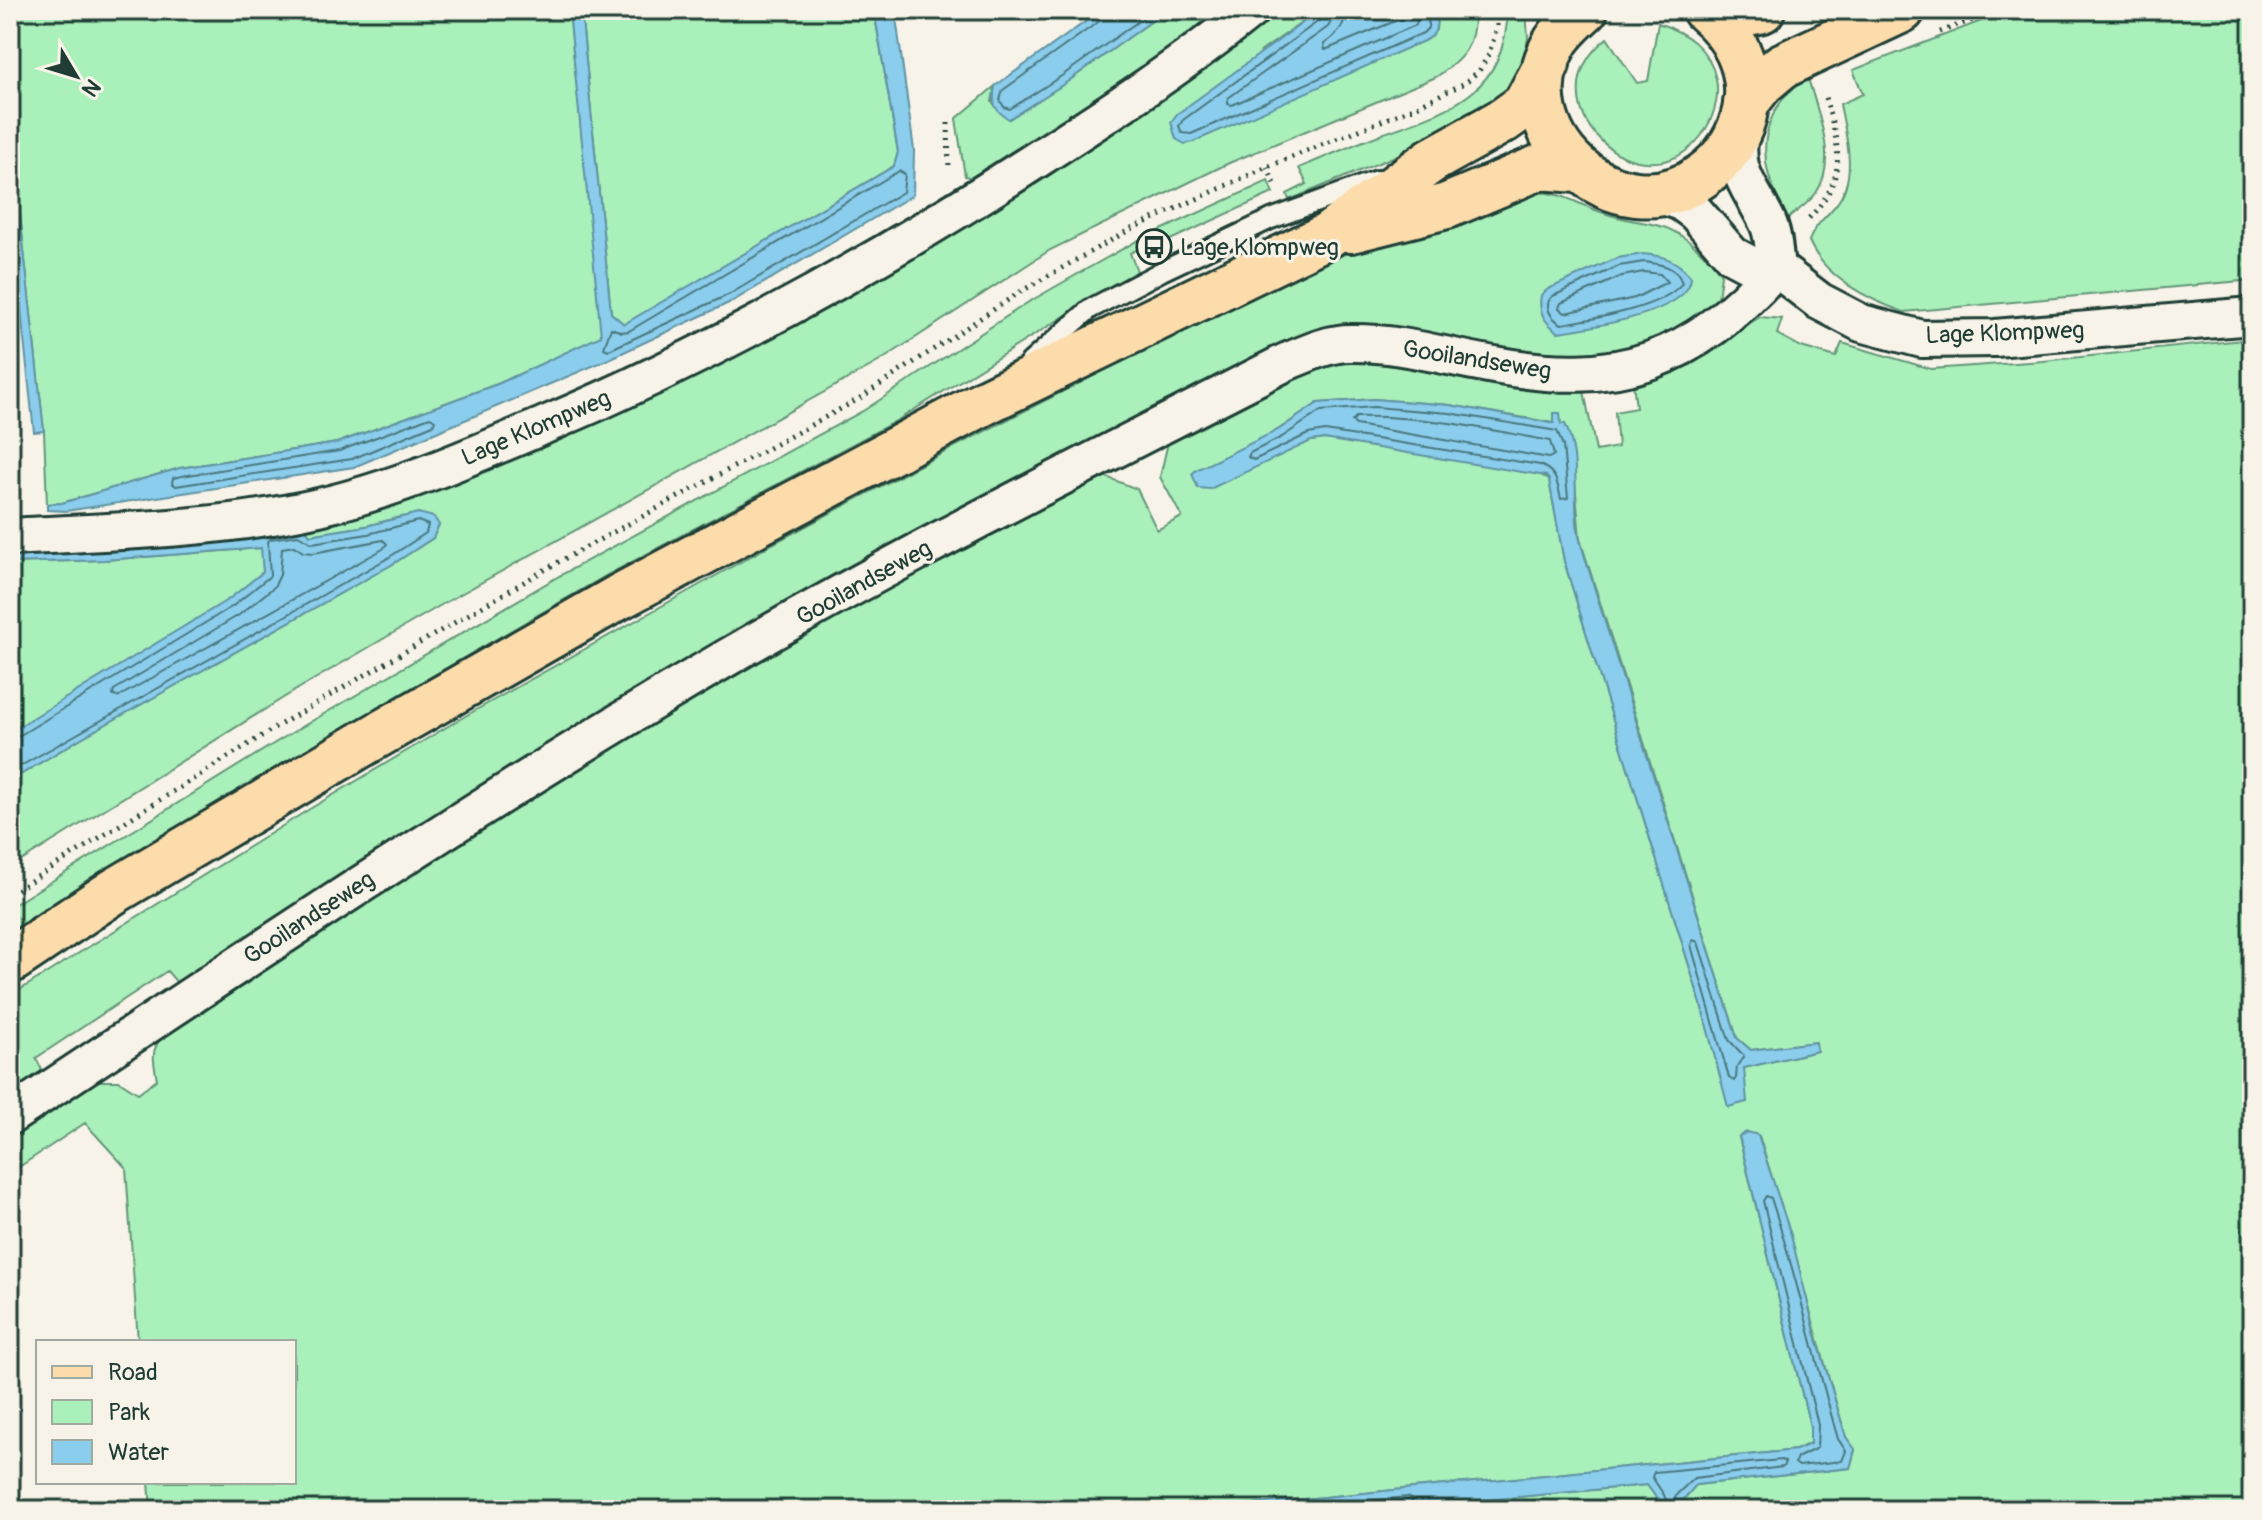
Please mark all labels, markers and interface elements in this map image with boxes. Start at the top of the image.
north arrow [36,36,116,116]
text: N [75,73,107,102]
bus stop icon: Lage Klompweg [1135,228,1173,266]
place label: Lage Klompweg [1180,233,1339,262]
street label: Lage Klompweg [1925,316,2085,350]
street label: Gooilandseweg [1401,334,1553,386]
street label: Lage Klompweg [457,384,615,472]
street label: Gooilandseweg [791,534,937,632]
street label: Gooilandseweg [238,865,380,971]
legend [36,1340,296,1484]
text: Road [108,1358,158,1387]
text: Park [108,1398,150,1427]
text: Water [108,1438,169,1467]

